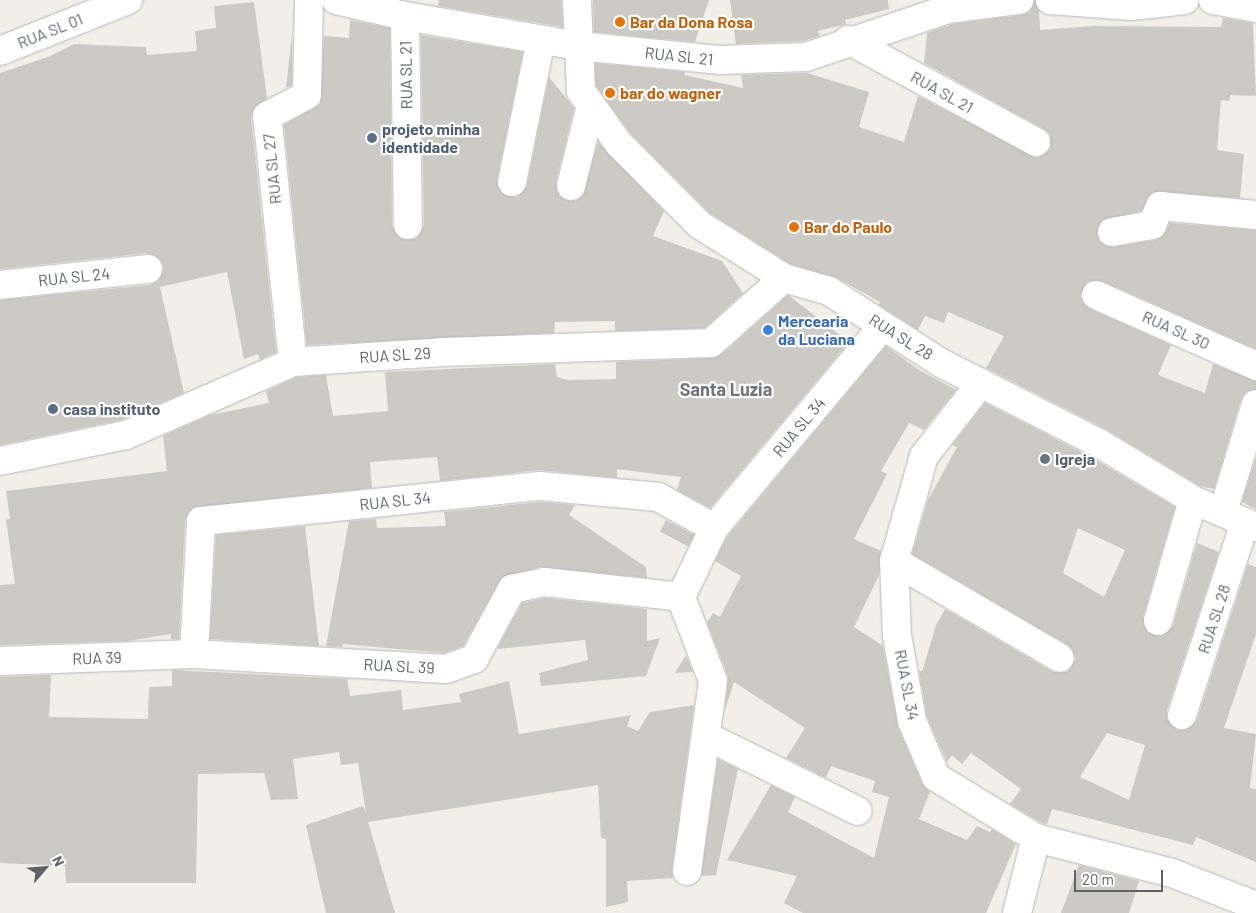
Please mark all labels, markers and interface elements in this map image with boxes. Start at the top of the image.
street label: RUA SL 01 [15,9,85,53]
place label: Bar da Dona Rosa [630,12,753,32]
marker: Bar da Dona Rosa [614,16,626,28]
street label: RUA SL 21 [396,41,416,109]
street label: RUA SL 21 [644,43,714,69]
street label: RUA SL 21 [907,67,977,117]
place label: bar do wagner [620,83,721,103]
marker: bar do wagner [604,87,616,99]
place label: projeto minha identidade [382,119,480,157]
marker: projeto minha identidade [366,132,378,144]
street label: RUA SL 27 [259,133,285,205]
place label: Bar do Paulo [804,217,892,237]
marker: Bar do Paulo [788,221,800,233]
street label: RUA SL 24 [37,264,111,290]
street label: RUA SL 30 [1139,307,1213,353]
street label: RUA SL 28 [866,310,936,364]
place label: Mercearia da Luciana [778,311,855,349]
marker: Mercearia da Luciana [762,324,774,336]
street label: RUA SL 29 [359,343,431,367]
district label: Santa Luzia [680,378,772,400]
street label: RUA SL 34 [769,393,829,461]
place label: casa instituto [63,399,160,419]
marker: casa instituto [47,403,59,415]
place label: Igreja [1055,449,1095,469]
marker: Igreja [1039,453,1051,465]
street label: RUA SL 34 [358,488,432,514]
street label: RUA SL 28 [1194,582,1234,656]
street label: RUA 39 [72,648,122,668]
street label: RUA SL 34 [891,648,923,722]
street label: RUA SL 39 [363,655,435,677]
north arrow [20,843,70,893]
text: N [49,853,68,869]
scale bar [1076,860,1165,892]
text: 20 m [1082,870,1114,888]

